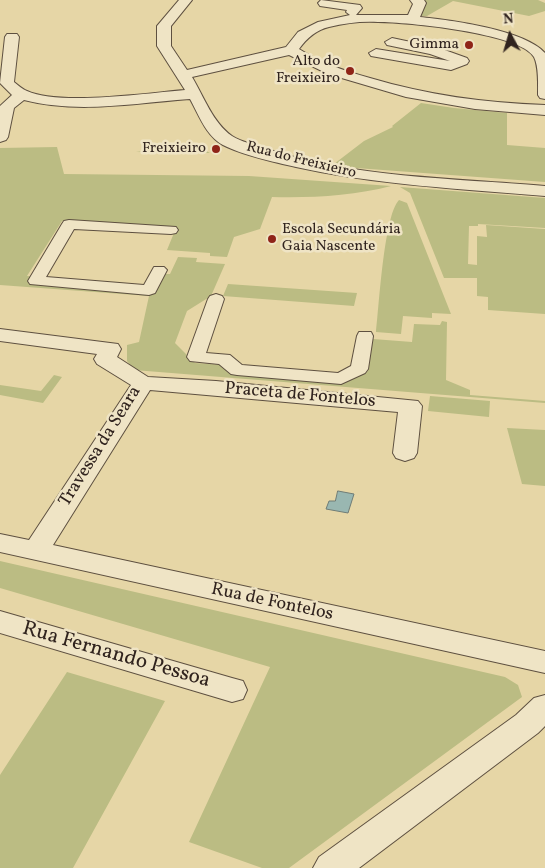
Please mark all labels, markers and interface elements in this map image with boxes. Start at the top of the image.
north arrow [485,10,535,60]
text: N [502,10,514,30]
place label: Gimma [410,36,459,54]
marker: Gimma [463,39,475,51]
place label: Alto do Freixieiro [276,53,340,88]
marker: Alto do Freixieiro [344,65,356,77]
street label: Rua do Freixieiro [244,139,358,183]
place label: Freixieiro [142,140,206,158]
marker: Freixieiro [210,143,222,155]
place label: Escola Secundária Gaia Nascente [282,221,401,256]
marker: Escola Secundária Gaia Nascente [266,233,278,245]
street label: Praceta de Fontelos [224,379,376,413]
street label: Travessa da Seara [55,383,147,511]
street label: Rua de Fontelos [209,580,335,626]
street label: Rua Fernando Pessoa [19,617,213,695]

